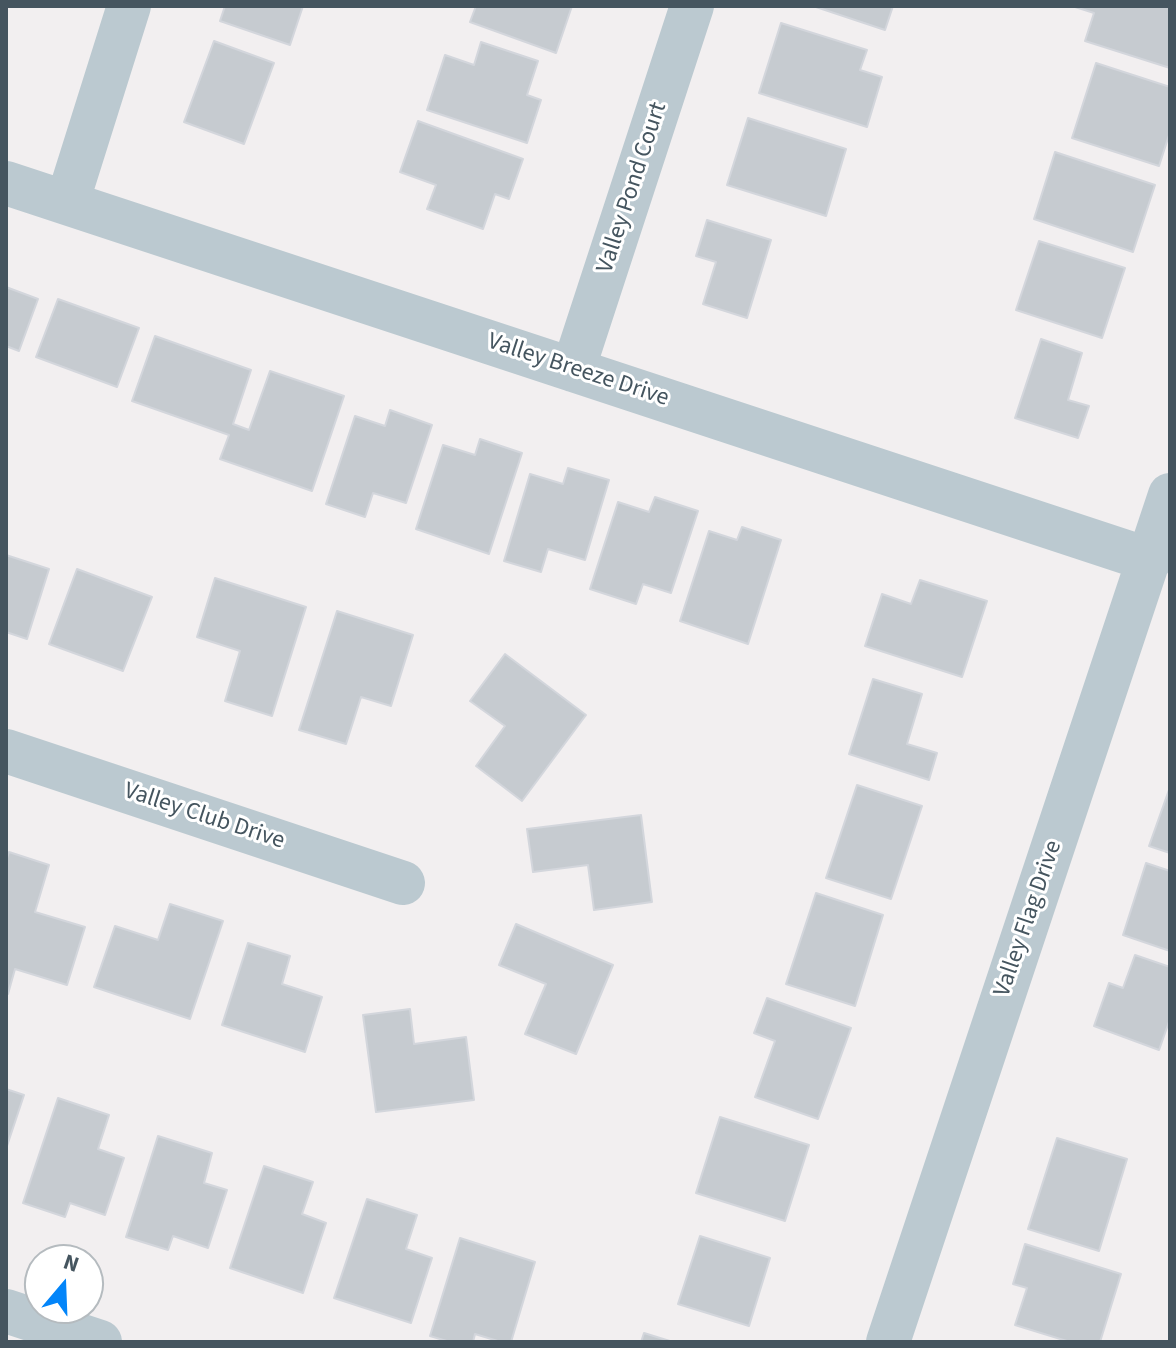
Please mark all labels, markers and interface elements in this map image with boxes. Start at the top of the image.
street label: Valley Pond Court [592,99,674,277]
street label: Valley Breeze Drive [484,328,672,414]
street label: Valley Club Drive [120,777,288,857]
street label: Valley Flag Drive [989,837,1069,1001]
north arrow [24,1244,104,1324]
text: N [59,1246,83,1281]

